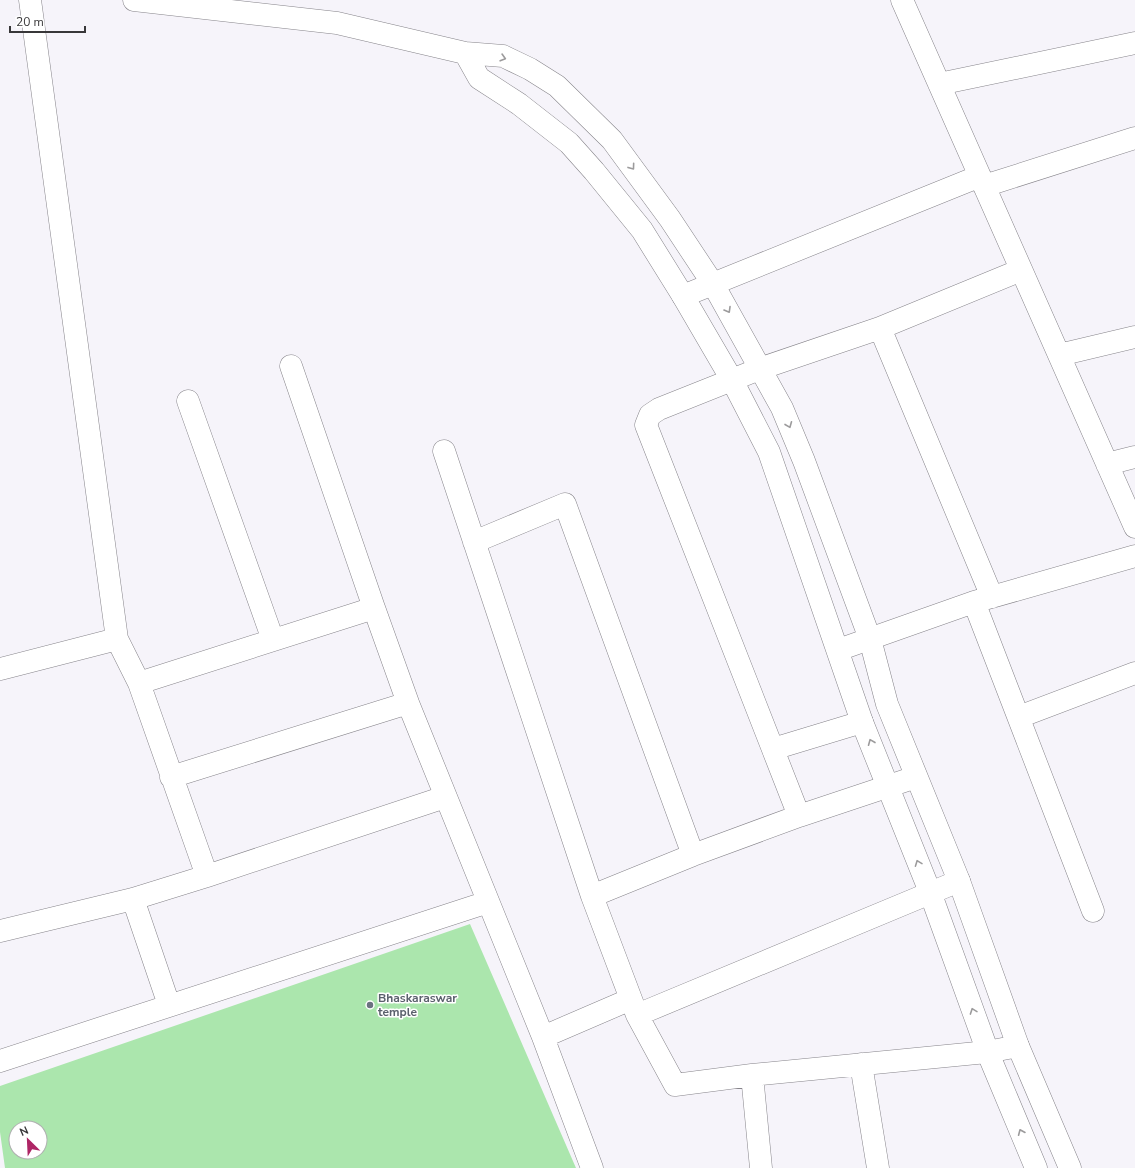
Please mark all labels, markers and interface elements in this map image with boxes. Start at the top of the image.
scale bar [10,8,85,34]
text: 20 m [16,14,44,30]
one-way arrow [500,53,507,62]
one-way arrow [627,163,634,170]
one-way arrow [723,306,730,313]
one-way arrow [784,420,792,428]
one-way arrow [867,739,875,746]
one-way arrow [915,860,923,867]
place label: Bhaskaraswar temple [378,990,457,1020]
marker: Bhaskaraswar temple [365,1000,375,1010]
one-way arrow [969,1008,977,1015]
north arrow [8,1120,48,1160]
text: N [17,1123,31,1140]
one-way arrow [1018,1129,1026,1137]

